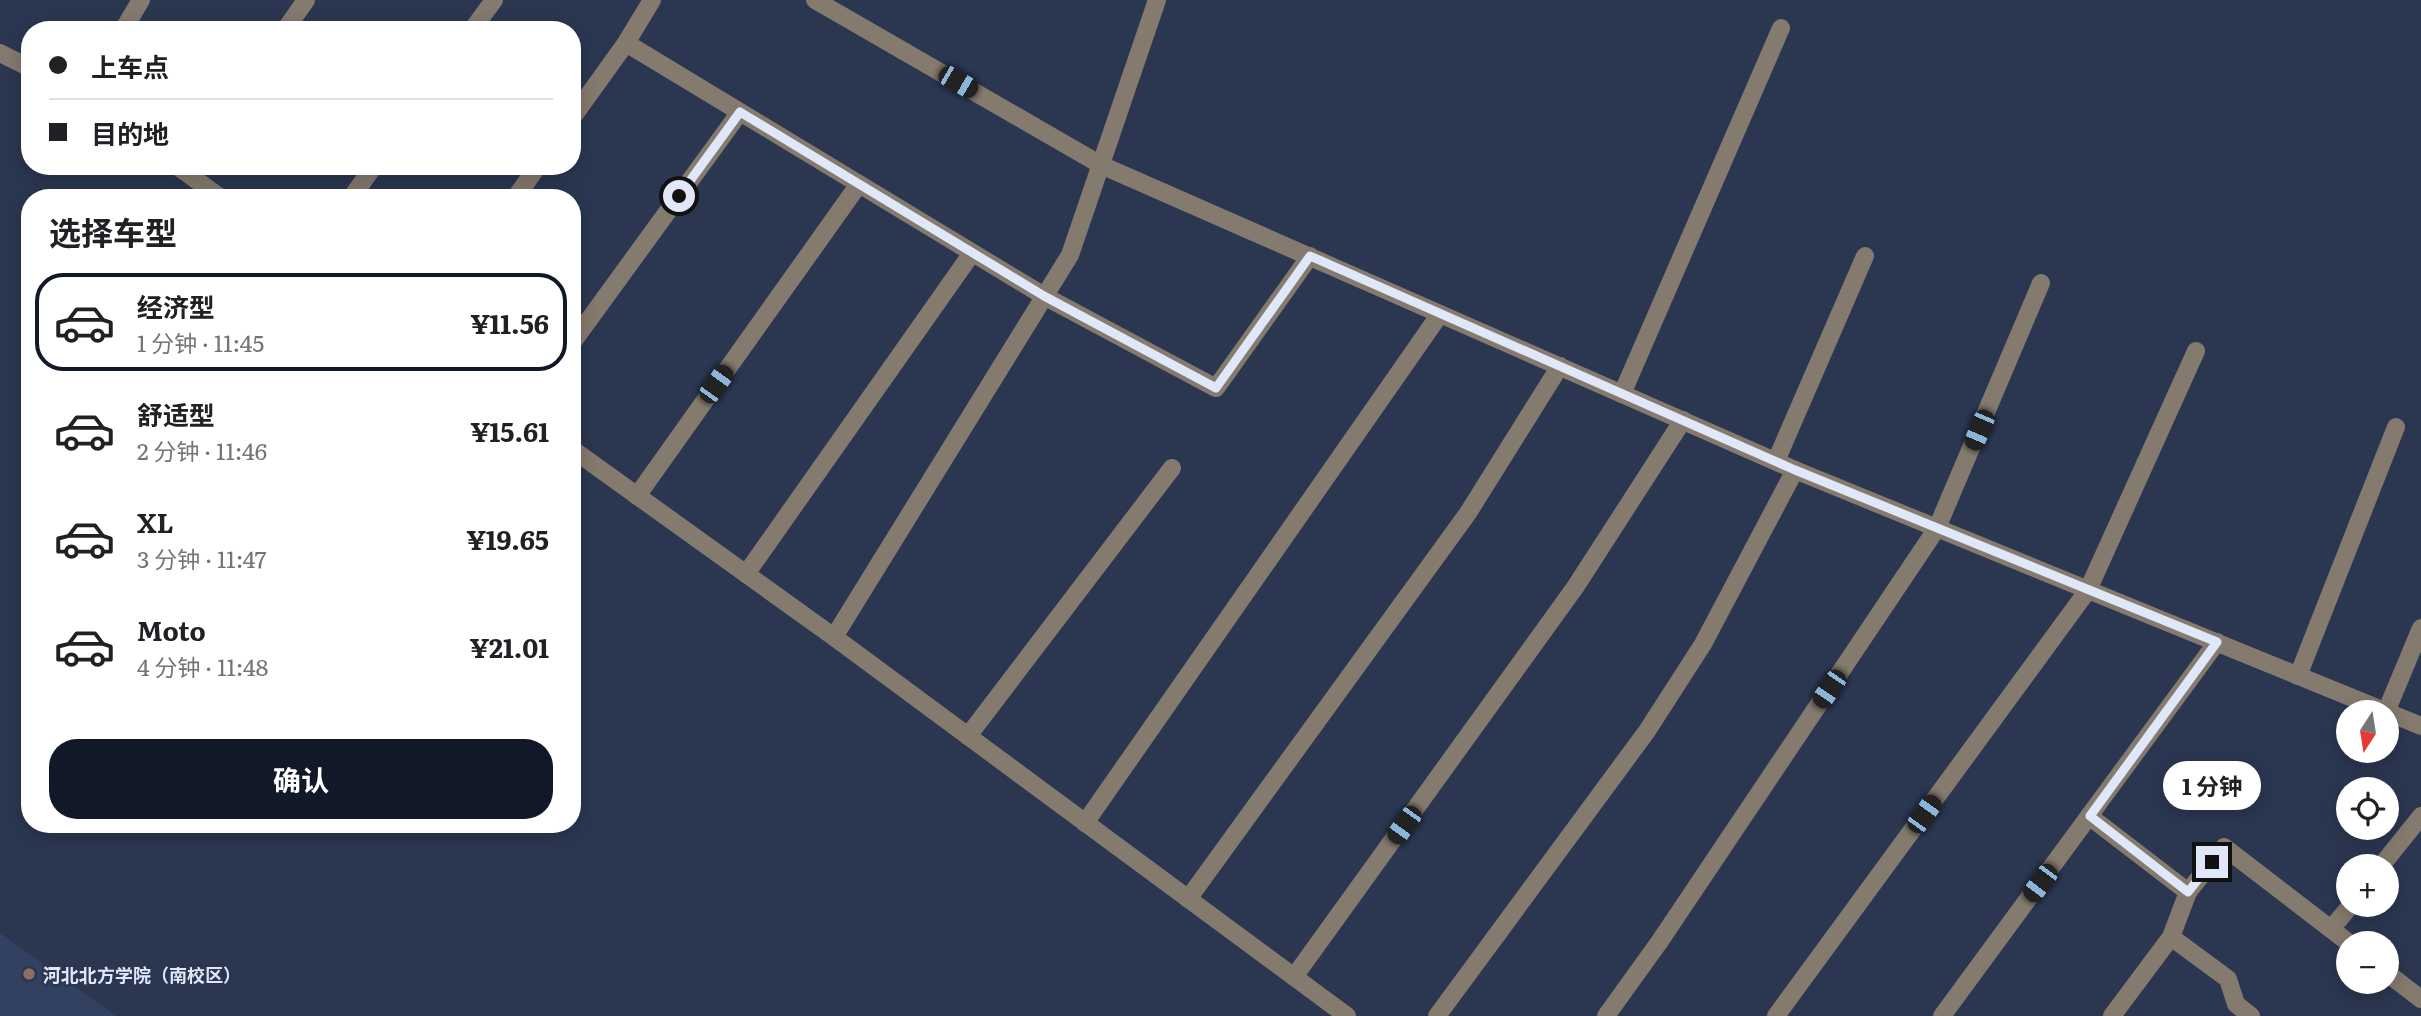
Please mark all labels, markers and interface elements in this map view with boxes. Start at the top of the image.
text: 上车点 [91,46,169,85]
car [935,62,982,102]
text: 目的地 [91,113,169,152]
route start [663,180,695,212]
text: 选择车型 [49,207,177,255]
text: 经济型 [137,286,215,325]
icon: car [53,291,116,354]
text: ¥11.56 [470,303,549,342]
text: 1 分钟 · 11:45 [137,325,264,359]
car [696,361,737,407]
text: 舒适型 [137,394,215,433]
icon: car [53,399,116,462]
car [1962,407,1997,453]
text: ¥15.61 [470,411,549,450]
text: 2 分钟 · 11:46 [137,433,267,467]
text: XL [137,502,174,541]
icon: car [53,507,116,570]
text: ¥19.65 [466,519,549,558]
text: 3 分钟 · 11:47 [137,541,266,575]
text: Moto [137,610,206,649]
icon: car [53,615,116,678]
text: ¥21.01 [470,627,549,666]
text: 4 分钟 · 11:48 [137,649,268,683]
car [1809,666,1850,712]
north arrow [2336,700,2399,763]
map controls [2336,700,2399,994]
button: 确认 [49,739,553,819]
callout: 1 分钟 [2163,760,2261,810]
text: 1 分钟 [2182,768,2242,802]
button: locate [2336,777,2399,840]
car [1904,791,1945,837]
car [1384,802,1425,848]
route end [2196,846,2228,878]
button: + [2336,854,2399,917]
car [2019,860,2062,906]
button: − [2336,931,2399,994]
place label: 河北北方学院（南校区） [43,961,241,988]
marker: 河北北方学院（南校区） [21,966,37,982]

